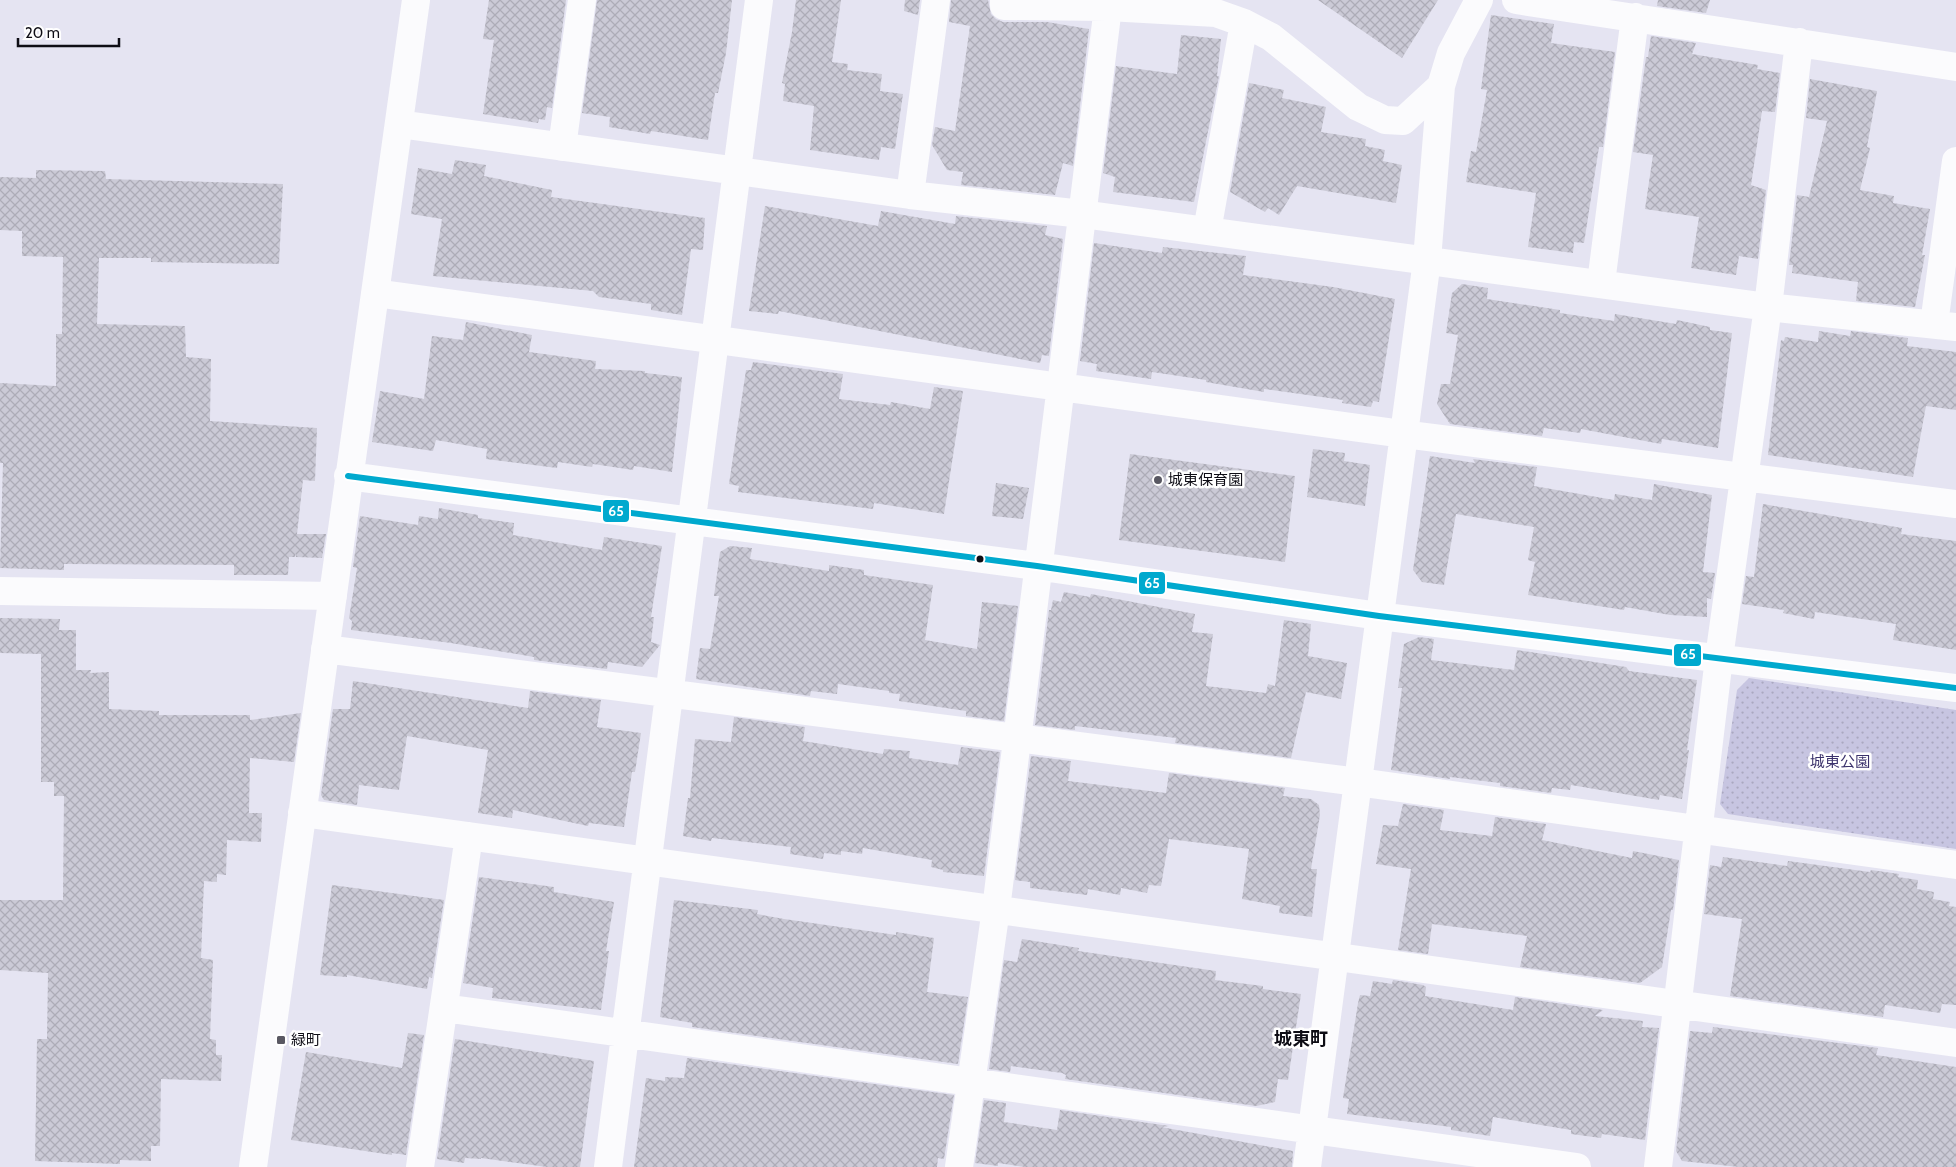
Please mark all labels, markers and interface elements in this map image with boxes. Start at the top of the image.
scale bar [18,15,119,47]
text: 20 m [25,24,60,42]
place label: 城東保育園 [1168,471,1243,489]
marker: 城東保育園 [1152,474,1164,486]
line badge: 65 [602,499,630,523]
text: 65 [608,502,624,520]
unlabelled marker [975,554,985,564]
line badge: 65 [1138,571,1166,595]
text: 65 [1144,574,1160,592]
line badge: 65 [1673,643,1702,667]
text: 65 [1680,645,1696,663]
park label: 城東公園 [1810,753,1870,771]
district label: 城東町 [1274,1028,1328,1050]
place label: 緑町 [291,1031,321,1049]
marker: 緑町 [275,1034,287,1046]

